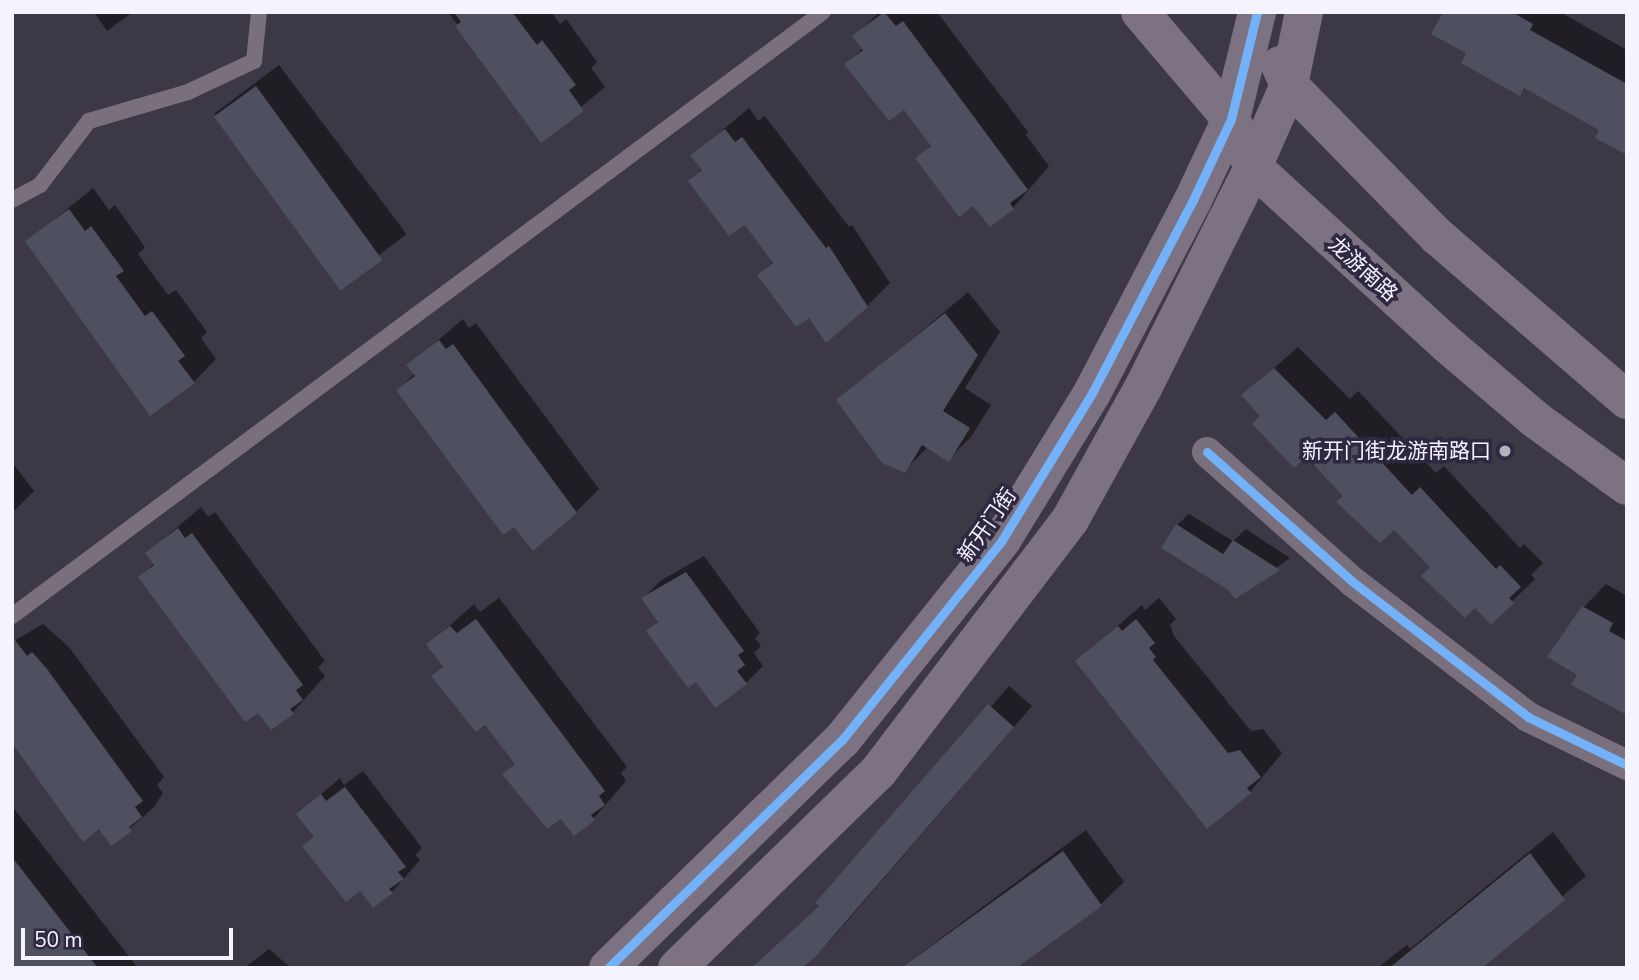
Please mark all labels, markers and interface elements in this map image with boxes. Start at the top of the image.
street label: 龙游南路 [1323,232,1403,306]
place label: 新开门街龙游南路口 [1302,438,1491,464]
marker: 新开门街龙游南路口 [1497,443,1513,459]
street label: 新开门街 [953,483,1021,567]
scale bar [24,914,236,958]
text: 50 m [34,926,83,954]

